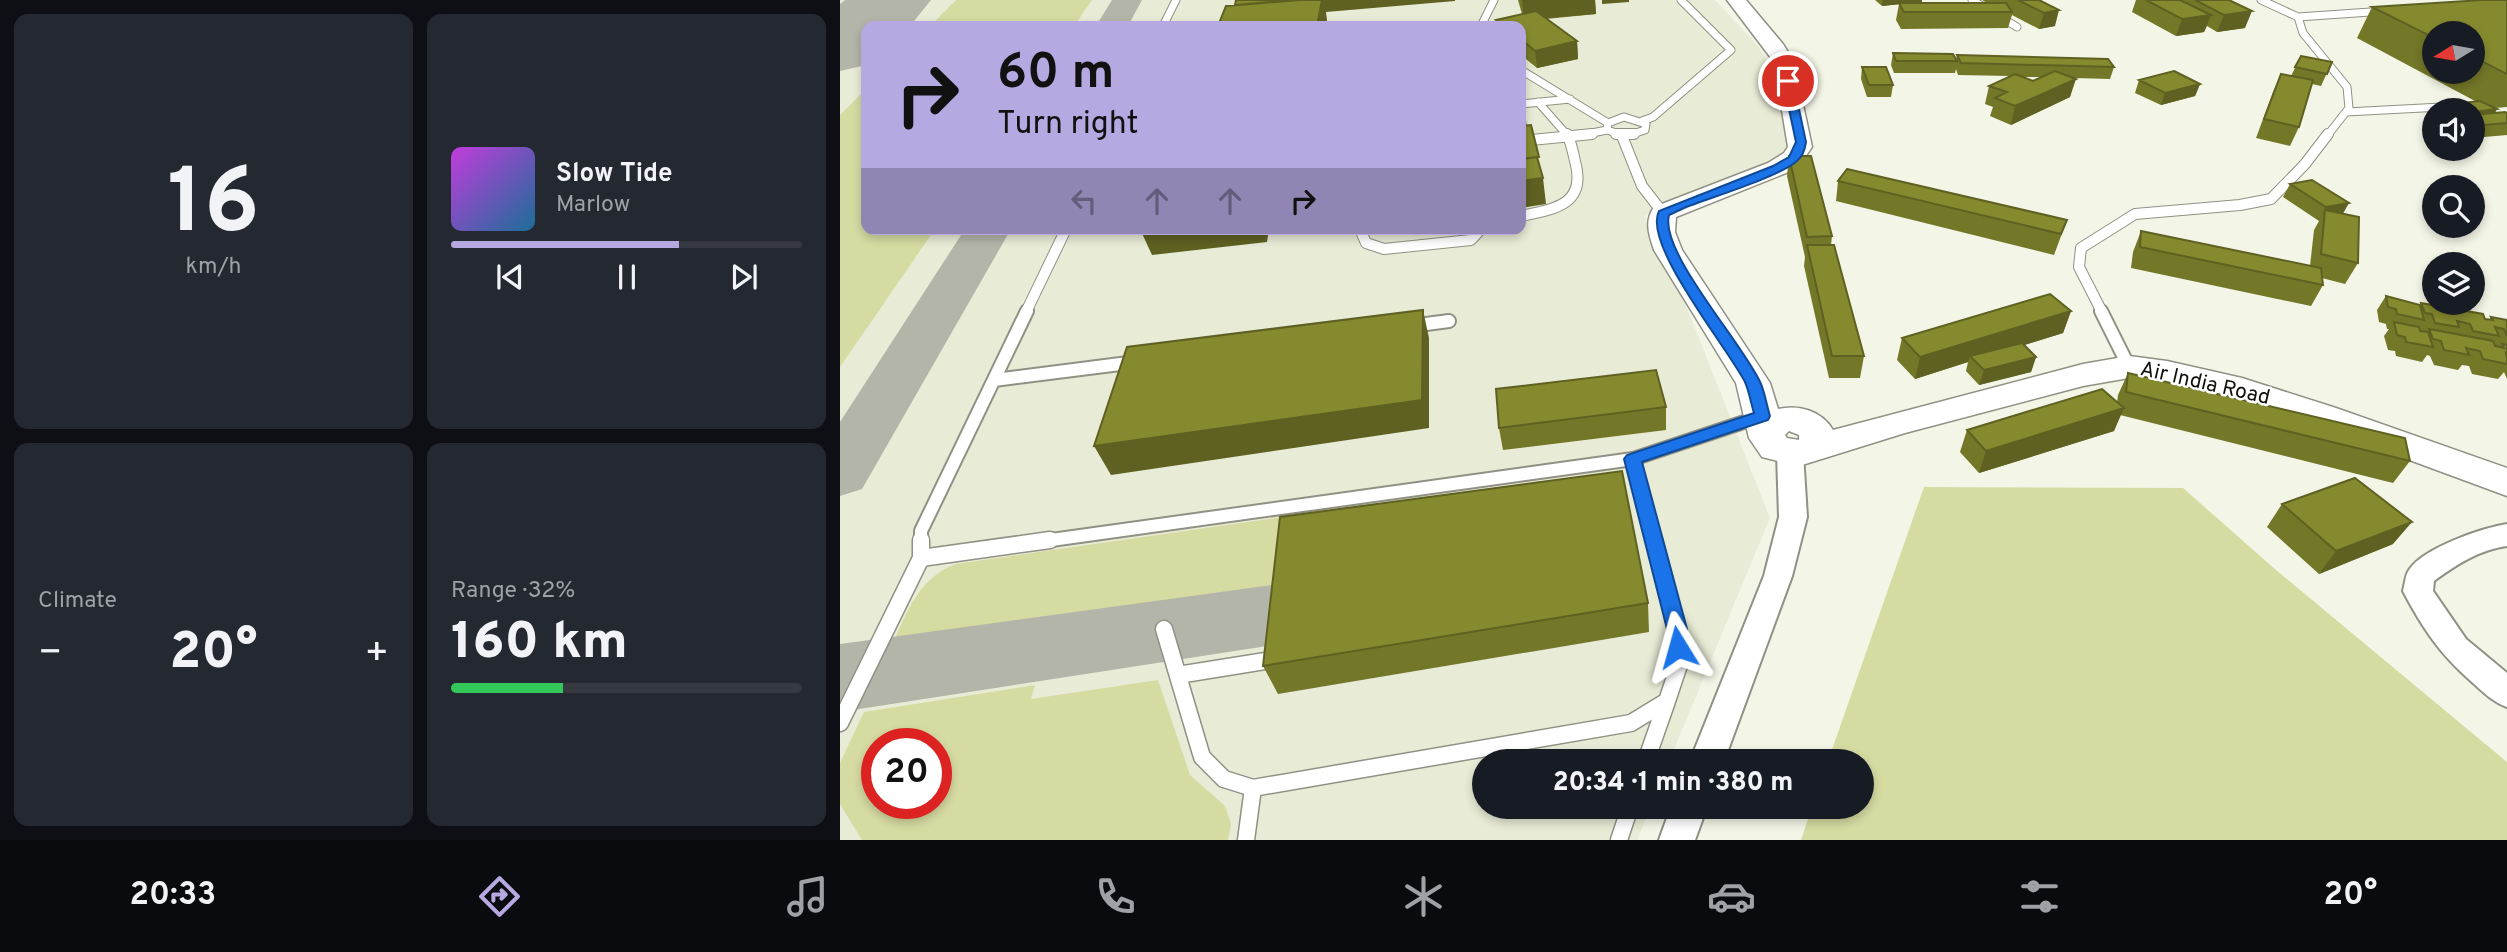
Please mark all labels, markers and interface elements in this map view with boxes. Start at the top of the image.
north arrow [2422,21,2485,84]
map controls [2422,21,2485,315]
text: 60 m [997,44,1115,106]
icon: right [882,49,973,140]
pin [1758,51,1818,111]
icon: arrive [1769,62,1807,100]
button: sound [2422,98,2485,161]
text: Turn right [997,105,1139,145]
text: 16 [167,150,260,265]
text: Slow Tide [556,158,673,191]
button: search [2422,175,2485,238]
icon: left [1065,182,1103,220]
icon: ahead [1138,182,1176,220]
icon: ahead [1211,182,1249,220]
icon: right [1284,182,1322,220]
text: Marlow [556,191,630,220]
button: layers [2422,252,2485,315]
text: km/h [186,253,241,282]
icon: previous [491,258,529,296]
icon: pause [608,258,646,296]
icon: next [725,258,763,296]
street label: Air India Road [2137,356,2273,412]
text: Range · 32% [451,577,575,606]
text: Climate [38,587,117,616]
position arrow [1641,610,1715,684]
text: 160 km [451,611,628,677]
text: 20° [169,621,258,687]
text: − [38,630,63,679]
text: + [364,630,389,679]
speed limit sign: 20 [861,728,952,819]
text: 20:34 · 1 min · 380 m [1553,767,1793,800]
icon: directions [475,872,524,921]
icon: music [783,872,832,921]
icon: phone [1091,872,1140,921]
icon: climate [1399,872,1448,921]
icon: car [1707,872,1756,921]
icon: filters [2015,872,2064,921]
text: 20:33 [130,876,216,916]
text: 20° [2324,876,2377,916]

